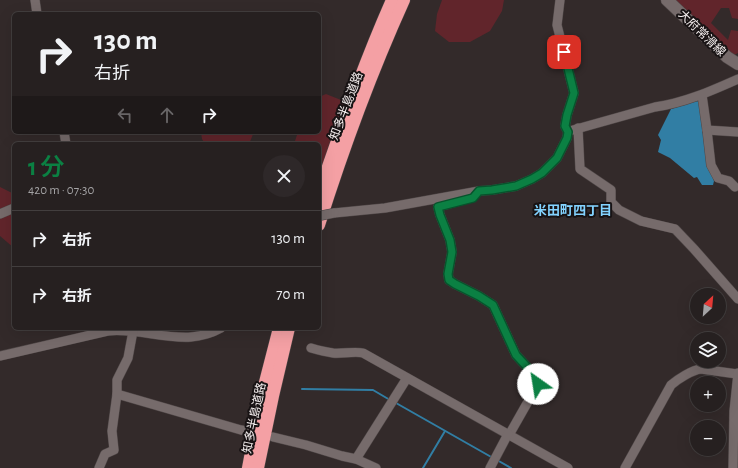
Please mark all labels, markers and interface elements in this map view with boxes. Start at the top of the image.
street label: 大府常滑線 [676,7,728,58]
text: 130 m [94,27,158,55]
icon: right [28,28,80,80]
pin [547,35,581,69]
icon: arrive [553,41,575,63]
text: 右折 [94,65,130,83]
street label: 知多半島道路 [327,70,365,142]
icon: left [114,104,136,126]
icon: ahead [156,104,178,126]
icon: right [198,104,220,126]
button: close [263,155,305,197]
text: 1 分 [28,156,64,180]
text: 420 m · 07:30 [28,184,94,197]
district label: 米田町四丁目 [534,204,612,218]
icon: right [28,228,50,250]
text: 130 m [271,231,305,246]
text: 右折 [62,233,92,248]
icon: right [28,284,50,306]
text: 70 m [276,287,305,302]
north arrow [690,288,726,324]
map controls [690,288,726,456]
text: 右折 [62,289,92,304]
button: layers [690,332,726,368]
position arrow [517,363,559,405]
button: + [690,376,726,412]
street label: 知多半島道路 [240,381,267,454]
button: − [690,420,726,456]

